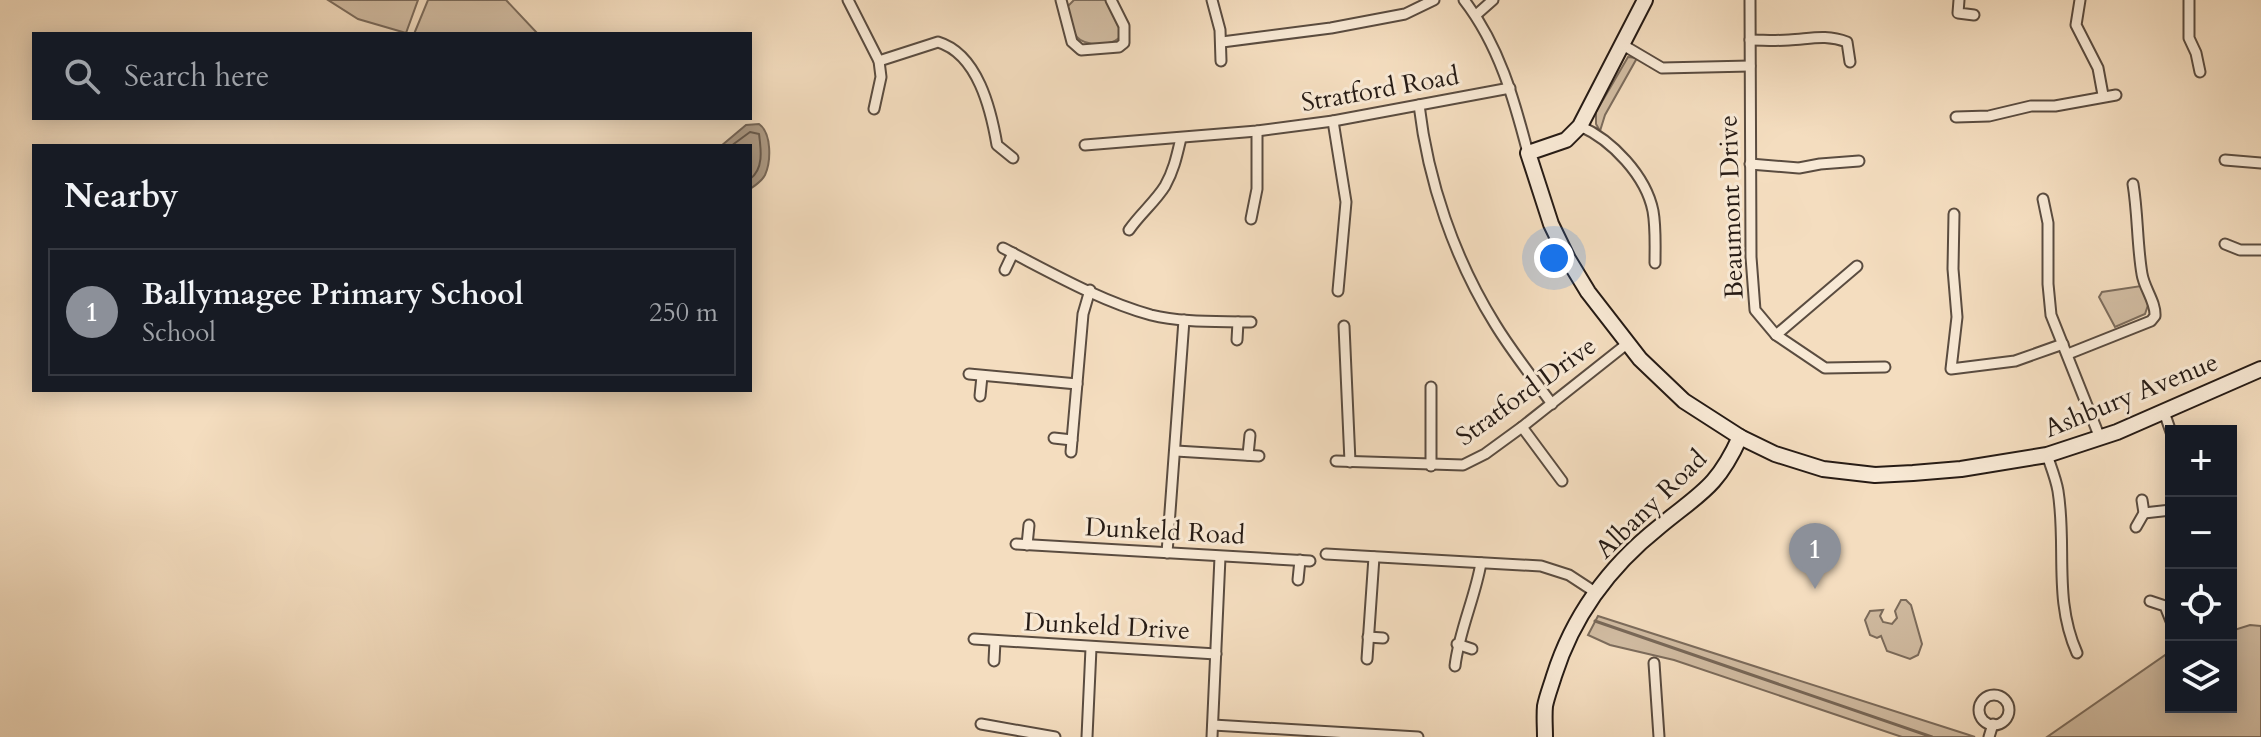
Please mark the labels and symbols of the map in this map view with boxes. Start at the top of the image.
street label: Stratford Road [1298,58,1462,120]
street label: Beaumont Drive [1710,114,1752,300]
your location [1534,238,1574,278]
street label: Stratford Drive [1449,328,1603,454]
street label: Ashbury Avenue [2039,344,2223,446]
street label: Albany Road [1587,442,1715,566]
street label: Dunkeld Road [1084,509,1246,553]
pin: 1 [1789,523,1841,589]
street label: Dunkeld Drive [1023,604,1191,648]

